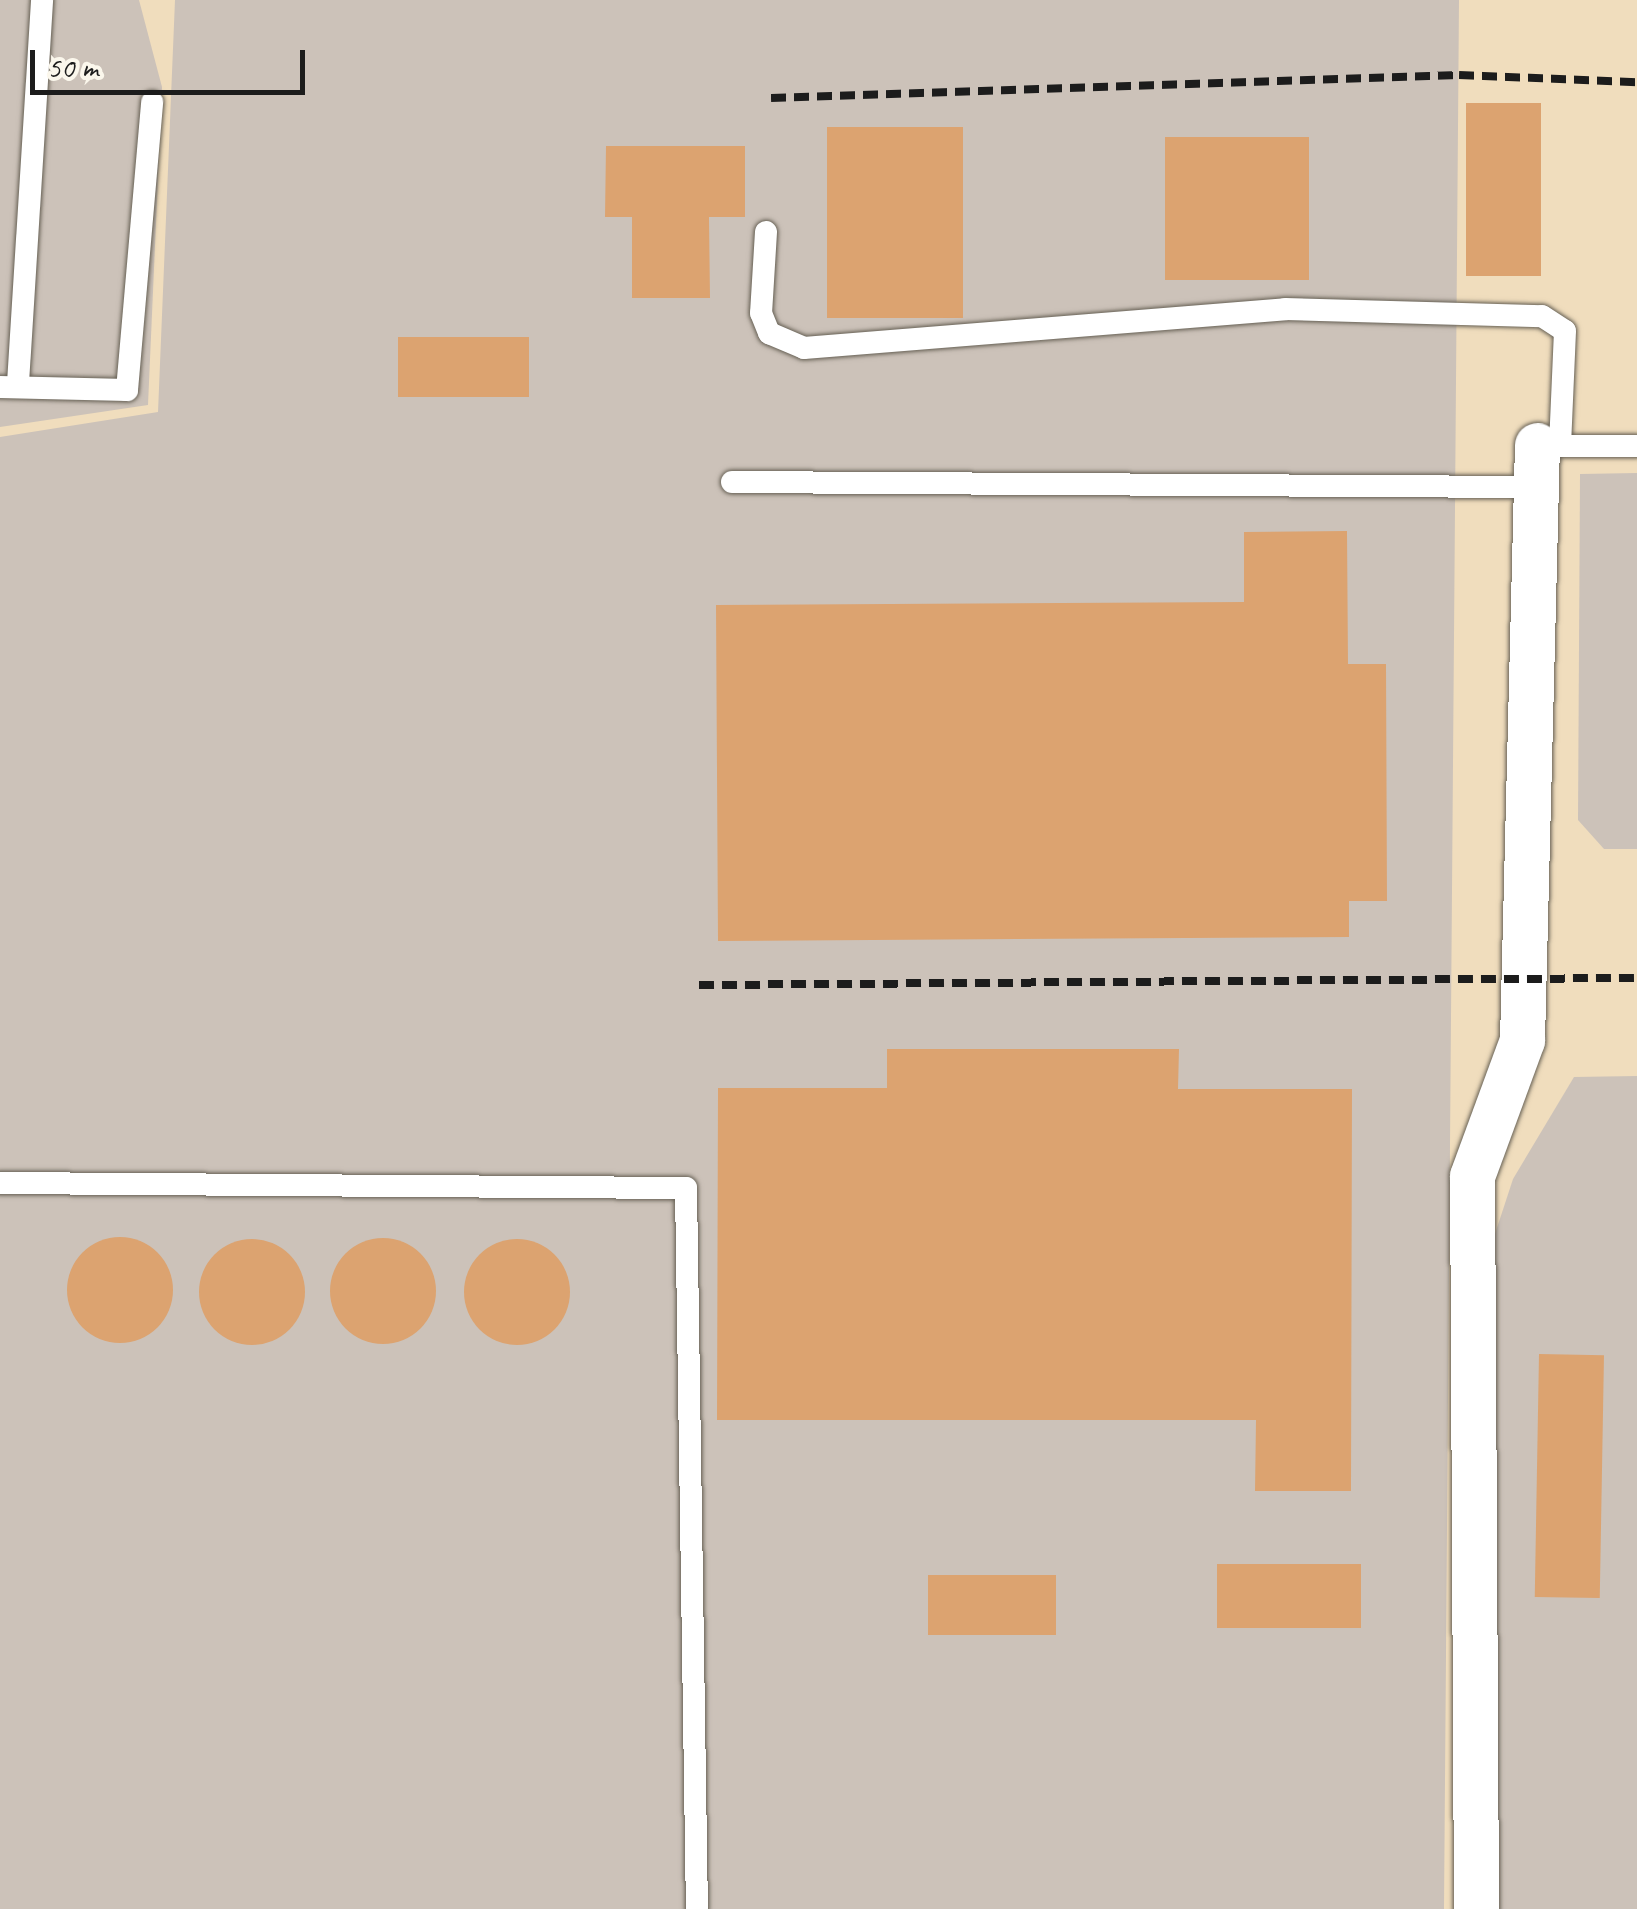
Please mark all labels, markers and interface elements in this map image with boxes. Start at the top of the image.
scale bar [35,30,310,92]
text: 50 m [47,48,98,86]

